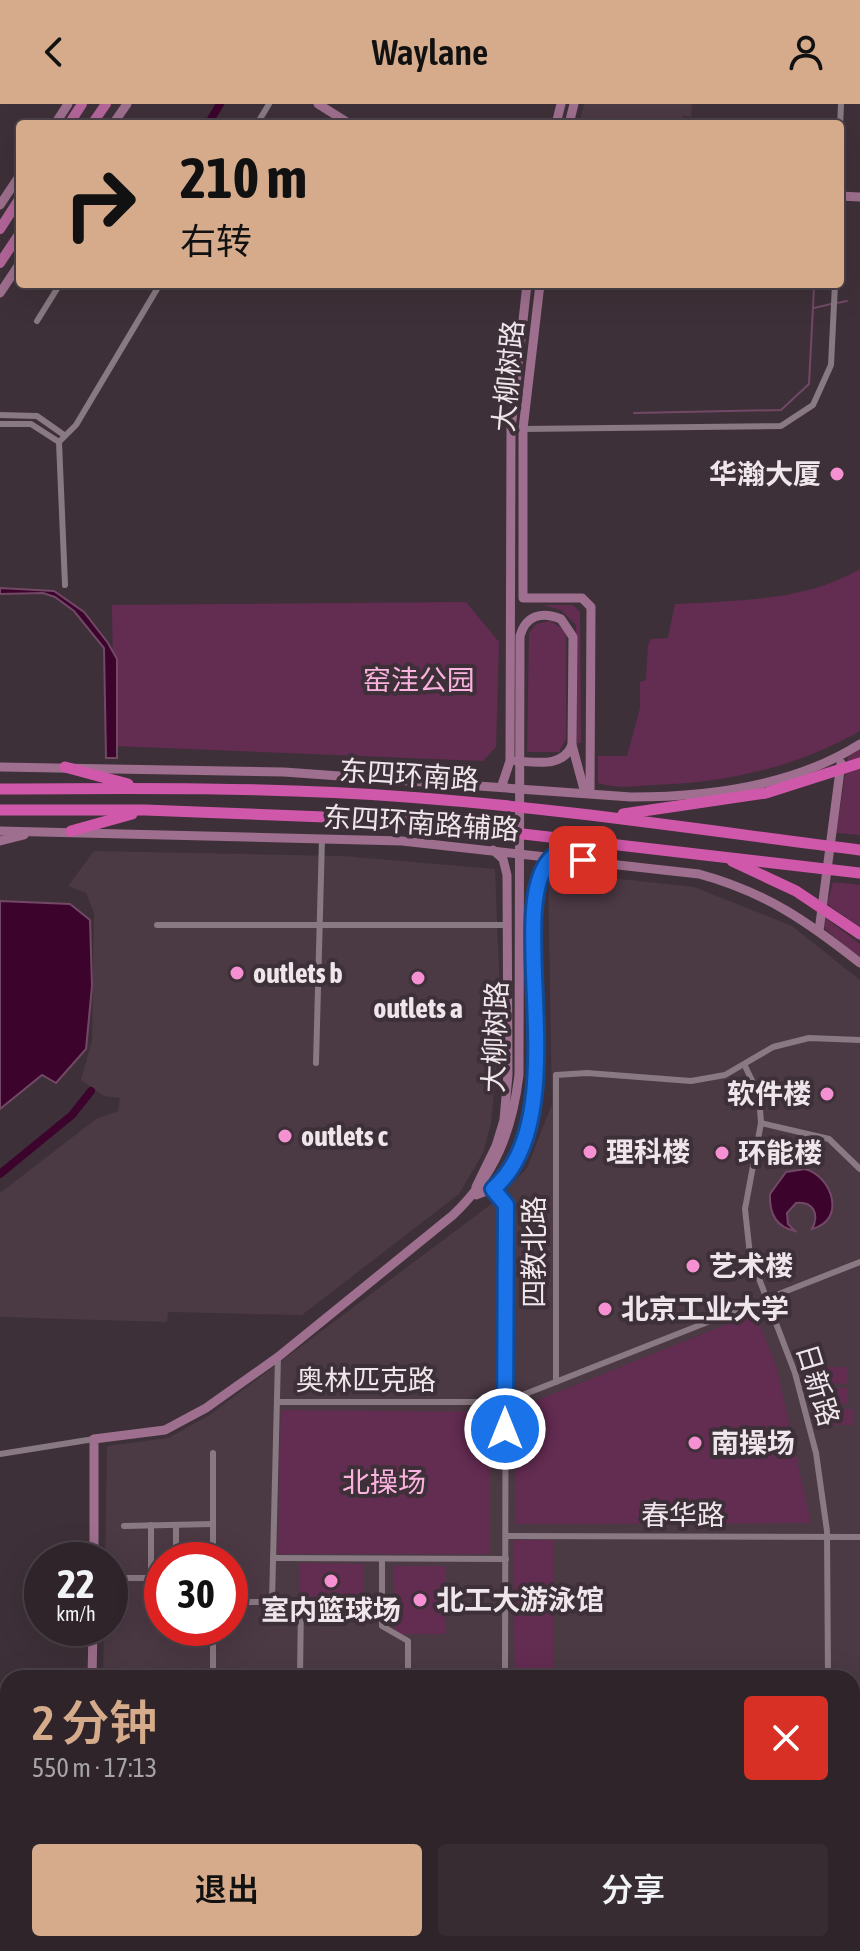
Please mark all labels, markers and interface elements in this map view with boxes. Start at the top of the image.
icon: back [32,30,76,74]
icon: person [784,30,828,74]
text: Waylane [372,31,488,73]
text: 210 m [180,146,307,210]
icon: right [48,152,152,256]
text: 右转 [180,220,252,262]
street label: 大柳树路 [487,319,529,433]
place label: 华瀚大厦 [709,458,821,490]
marker: 华瀚大厦 [828,465,846,483]
park label: 窑洼公园 [363,664,475,696]
street label: 东四环南路 [338,754,480,796]
street label: 东四环南路辅路 [322,800,520,846]
pin [549,826,617,894]
icon: arrive [561,838,605,882]
place label: outlets b [253,957,343,989]
marker: outlets b [228,964,246,982]
marker: outlets a [409,969,427,987]
street label: 大柳树路 [477,980,513,1094]
place label: outlets a [373,992,463,1024]
place label: 软件楼 [727,1078,811,1110]
marker: 软件楼 [818,1085,836,1103]
place label: outlets c [301,1120,388,1152]
marker: outlets c [276,1127,294,1145]
place label: 理科楼 [606,1136,690,1168]
place label: 环能楼 [738,1137,822,1169]
marker: 理科楼 [581,1143,599,1161]
marker: 环能楼 [713,1144,731,1162]
street label: 四教北路 [518,1196,550,1308]
place label: 艺术楼 [709,1250,793,1282]
marker: 艺术楼 [684,1257,702,1275]
place label: 北京工业大学 [621,1293,789,1325]
marker: 北京工业大学 [596,1300,614,1318]
street label: 日新路 [790,1340,846,1430]
street label: 奥林匹克路 [296,1364,436,1396]
position arrow [463,1387,547,1471]
place label: 南操场 [711,1427,795,1459]
marker: 南操场 [686,1434,704,1452]
park label: 北操场 [342,1466,426,1498]
street label: 春华路 [641,1499,725,1531]
speed limit sign: 30 [144,1542,248,1646]
text: 22 [57,1561,95,1606]
marker: 室内篮球场 [322,1572,340,1590]
place label: 北工大游泳馆 [436,1584,604,1616]
marker: 北工大游泳馆 [411,1591,429,1609]
place label: 室内篮球场 [261,1594,401,1626]
text: km/h [56,1602,96,1625]
text: 2 分钟 [32,1695,157,1750]
button: close [744,1696,828,1780]
text: 550 m · 17:13 [32,1753,157,1783]
button: 退出 [32,1844,422,1936]
button: 分享 [438,1844,828,1936]

